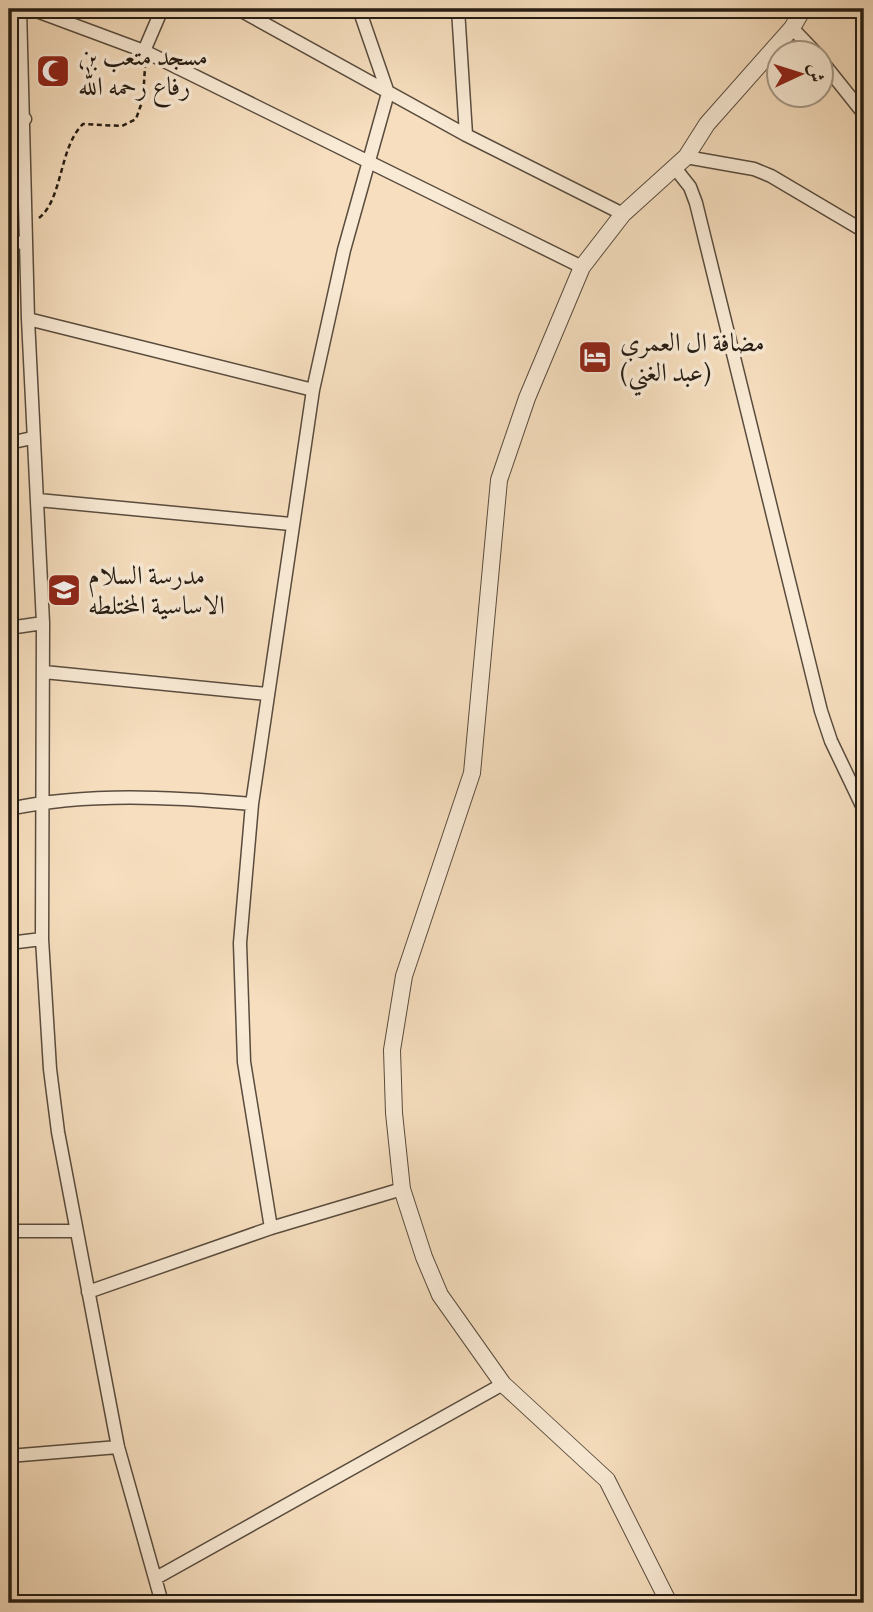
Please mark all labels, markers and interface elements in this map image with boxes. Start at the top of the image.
north arrow [764,38,834,108]
place label: مسجد متعب بن رفاع رحمه الله [78,39,208,108]
mosque icon: مسجد متعب بن رفاع رحمه الله [34,52,72,90]
text: ش [803,63,830,83]
place label: مضافة ال العمري (عبد الغني) [620,325,765,396]
hotel icon: مضافة ال العمري (عبد الغني) [576,338,614,376]
place label: مدرسة السلام الاساسية المختلطه [88,558,225,622]
school or university icon: مدرسة السلام الاساسية المختلطه [45,571,83,609]

